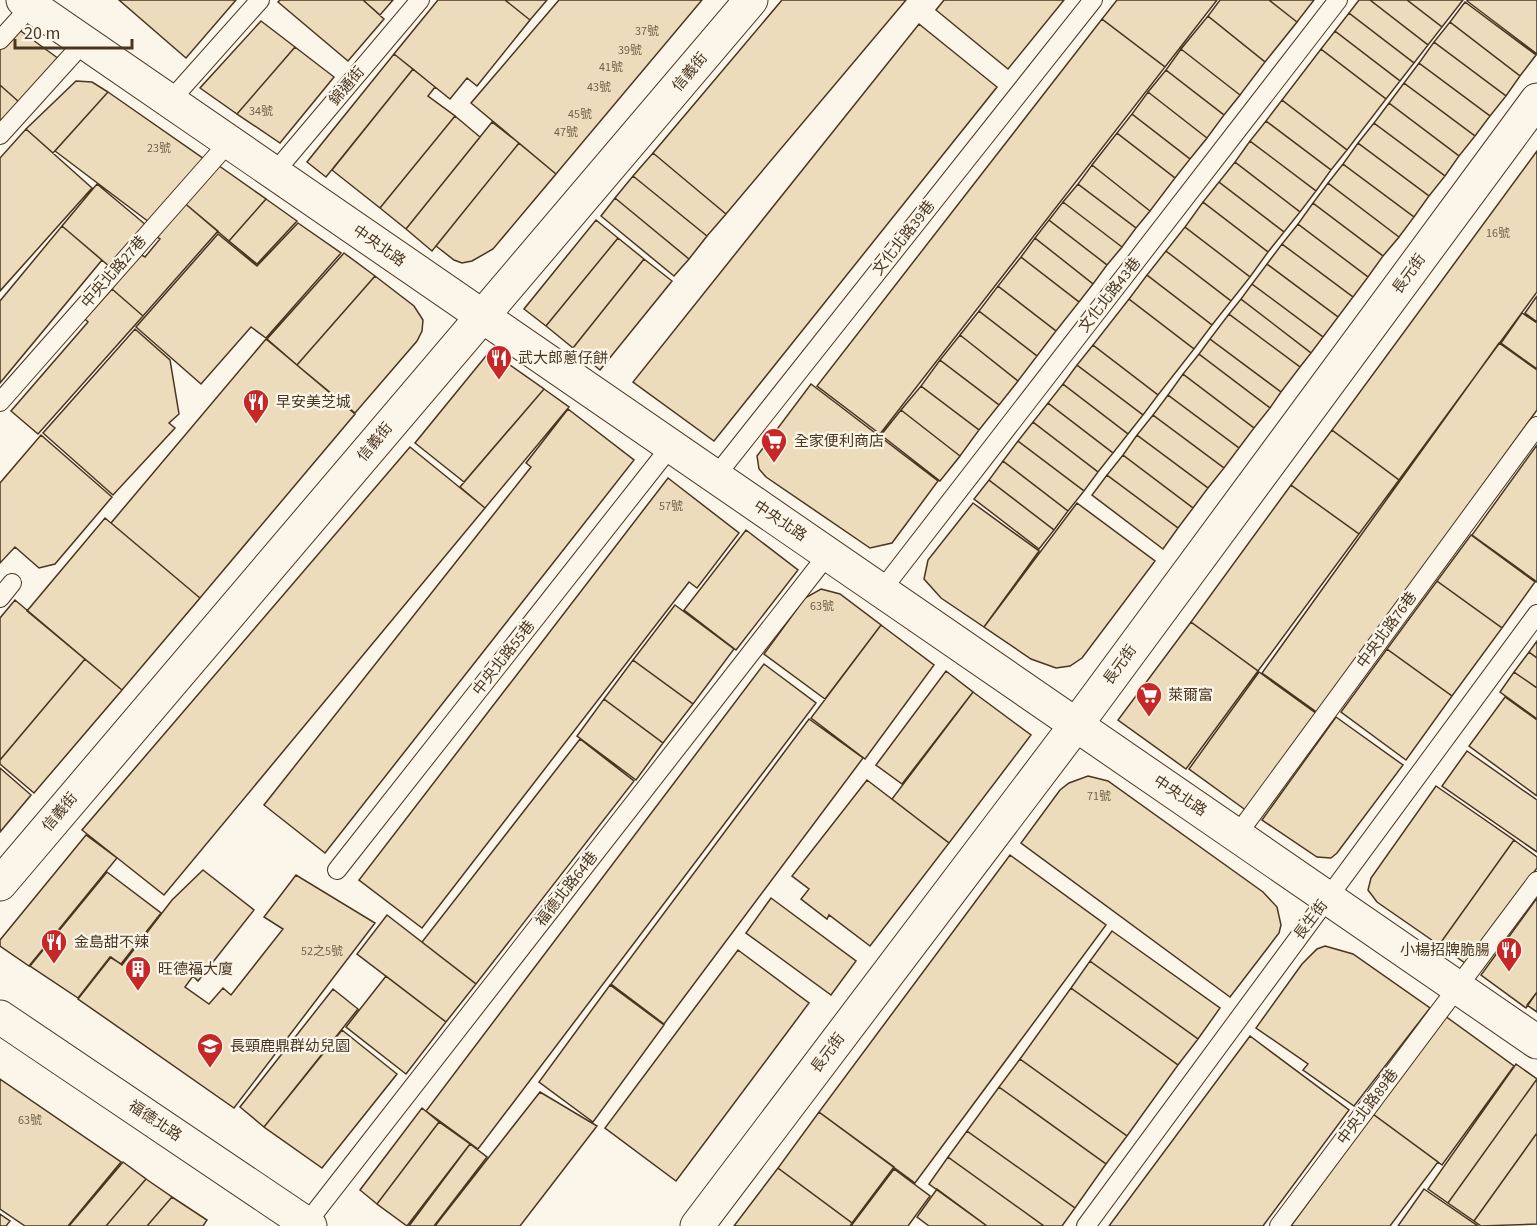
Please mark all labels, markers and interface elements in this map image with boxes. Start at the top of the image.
scale bar [15,12,132,50]
text: 20 m [24,21,60,46]
house number: 37號 [635,23,659,40]
house number: 39號 [618,42,642,59]
street label: 信義街 [667,48,713,96]
house number: 41號 [599,59,623,76]
street label: 錦通街 [324,62,370,110]
house number: 43號 [587,79,611,96]
house number: 34號 [249,103,273,120]
house number: 45號 [568,106,592,123]
house number: 47號 [554,124,578,141]
house number: 23號 [147,140,171,157]
street label: 文化北路39巷 [868,196,940,280]
street label: 中央北路 [348,220,410,272]
house number: 16號 [1486,225,1510,242]
street label: 中央北路27巷 [77,231,151,313]
street label: 長元街 [1387,250,1431,298]
street label: 文化北路43巷 [1074,253,1146,337]
restaurant icon: 武大郎蔥仔餅 [484,343,514,381]
place label: 武大郎蔥仔餅 [518,348,608,369]
restaurant icon: 早安美芝城 [241,387,271,425]
place label: 早安美芝城 [276,392,351,413]
street label: 信義街 [352,418,398,466]
supermarket icon: 全家便利商店 [759,426,789,464]
place label: 全家便利商店 [794,431,884,452]
street label: 中央北路 [749,496,811,546]
house number: 57號 [659,498,683,515]
street label: 中央北路76巷 [1352,587,1422,673]
house number: 63號 [810,598,834,615]
street label: 中央北路55巷 [468,616,540,700]
street label: 長元街 [1098,641,1142,689]
supermarket icon: 萊爾富 [1134,680,1164,718]
place label: 萊爾富 [1168,685,1213,706]
street label: 中央北路 [1149,771,1211,821]
street label: 信義街 [37,788,83,836]
house number: 71號 [1087,788,1111,805]
street label: 福德北路64巷 [531,847,603,931]
street label: 長生街 [1289,896,1333,944]
restaurant icon: 金島甜不辣 [39,927,69,965]
place label: 金島甜不辣 [74,932,149,953]
restaurant icon: 小楊招牌脆腸 [1494,935,1524,973]
place label: 小楊招牌脆腸 [1400,940,1490,961]
house number: 52之5號 [301,943,343,960]
building icon: 旺德福大廈 [123,954,153,992]
place label: 旺德福大廈 [158,959,233,980]
street label: 長元街 [806,1029,850,1077]
school or university icon: 長頸鹿鼎群幼兒園 [195,1031,225,1069]
place label: 長頸鹿鼎群幼兒園 [230,1036,350,1057]
street label: 中央北路89巷 [1333,1065,1403,1149]
street label: 福德北路 [124,1096,186,1146]
house number: 63號 [18,1112,42,1129]

